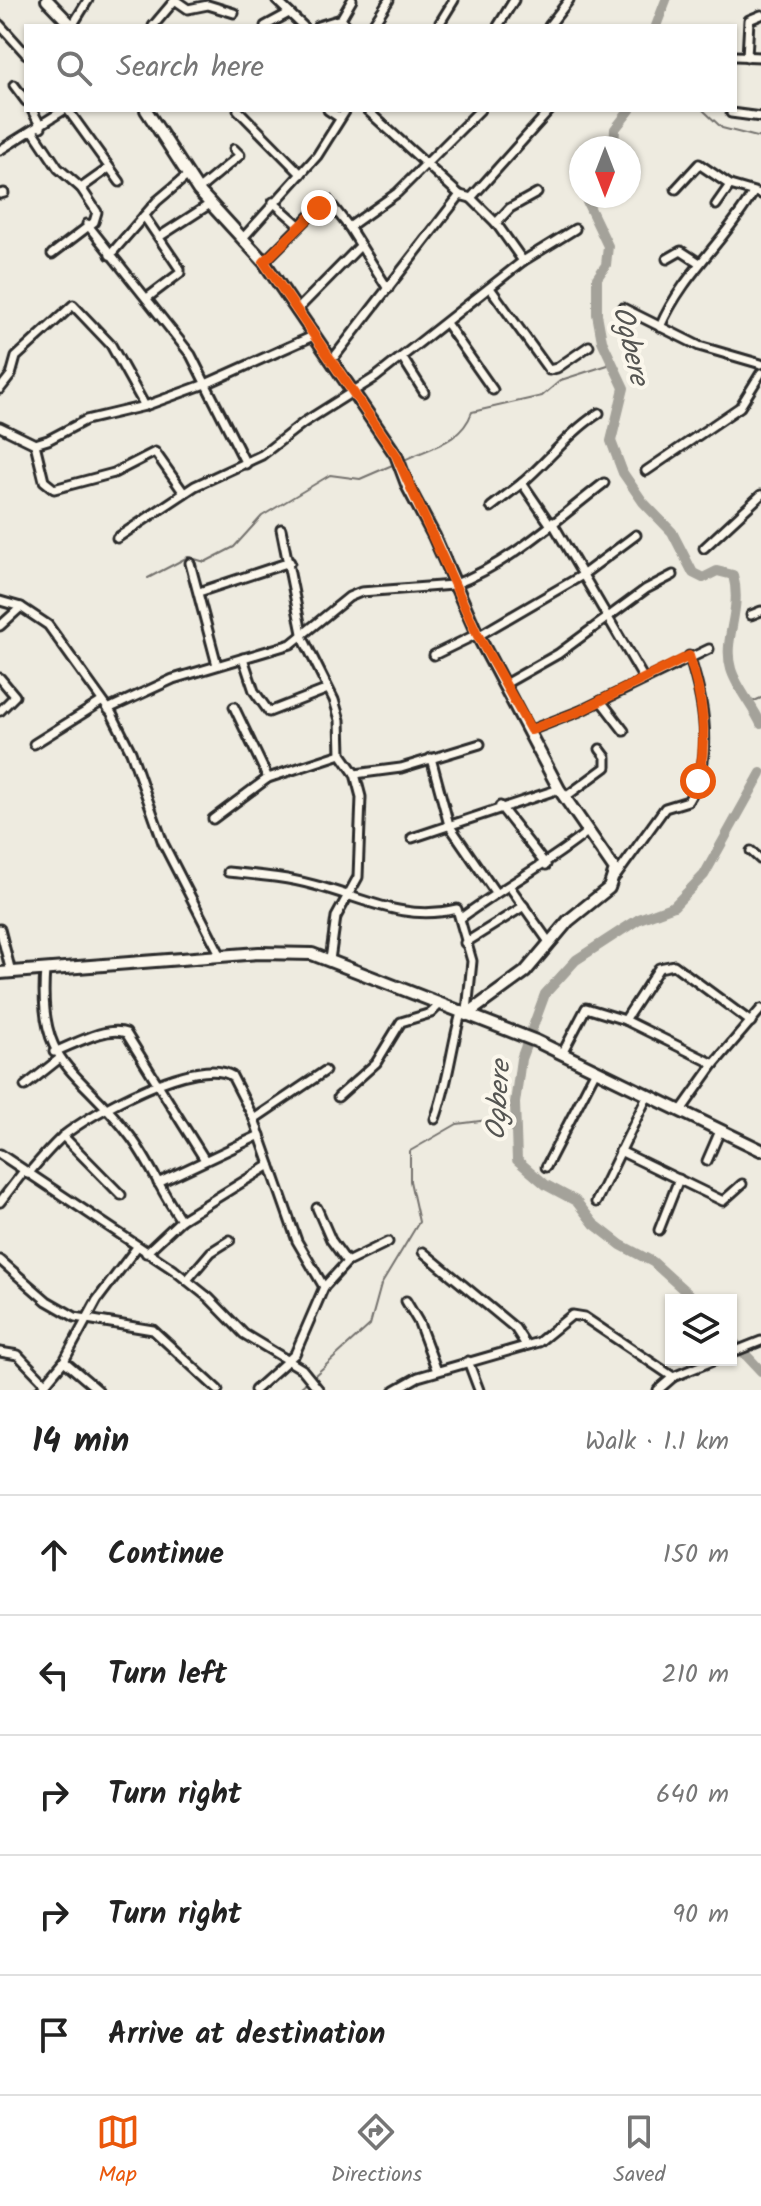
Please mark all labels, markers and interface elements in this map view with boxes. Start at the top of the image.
search box [24,24,737,112]
text: Search here [116,44,264,92]
icon: search [52,46,96,90]
north arrow [569,136,641,208]
route end [301,190,337,226]
water label: Ogbere [599,302,661,392]
route start [680,763,716,799]
water label: Ogbere [474,1056,525,1141]
map controls [665,1294,737,1366]
button: layers [665,1294,737,1366]
text: 14 min [32,1415,129,1469]
text: Walk · 1.1 km [585,1421,729,1463]
text: Continue [108,1531,224,1579]
icon: ahead [32,1533,76,1577]
text: 150 m [663,1534,729,1576]
text: Turn left [108,1651,227,1699]
icon: left [32,1653,76,1697]
text: 210 m [662,1654,729,1696]
text: Turn right [108,1771,241,1819]
icon: right [32,1773,76,1817]
text: 640 m [656,1774,729,1816]
text: Turn right [108,1891,241,1939]
icon: right [32,1893,76,1937]
text: 90 m [672,1894,729,1936]
text: Arrive at destination [108,2011,385,2059]
icon: arrive [32,2013,76,2057]
tab: Map [96,2110,140,2193]
tab: Directions [331,2110,422,2193]
tab: Saved [613,2110,665,2193]

